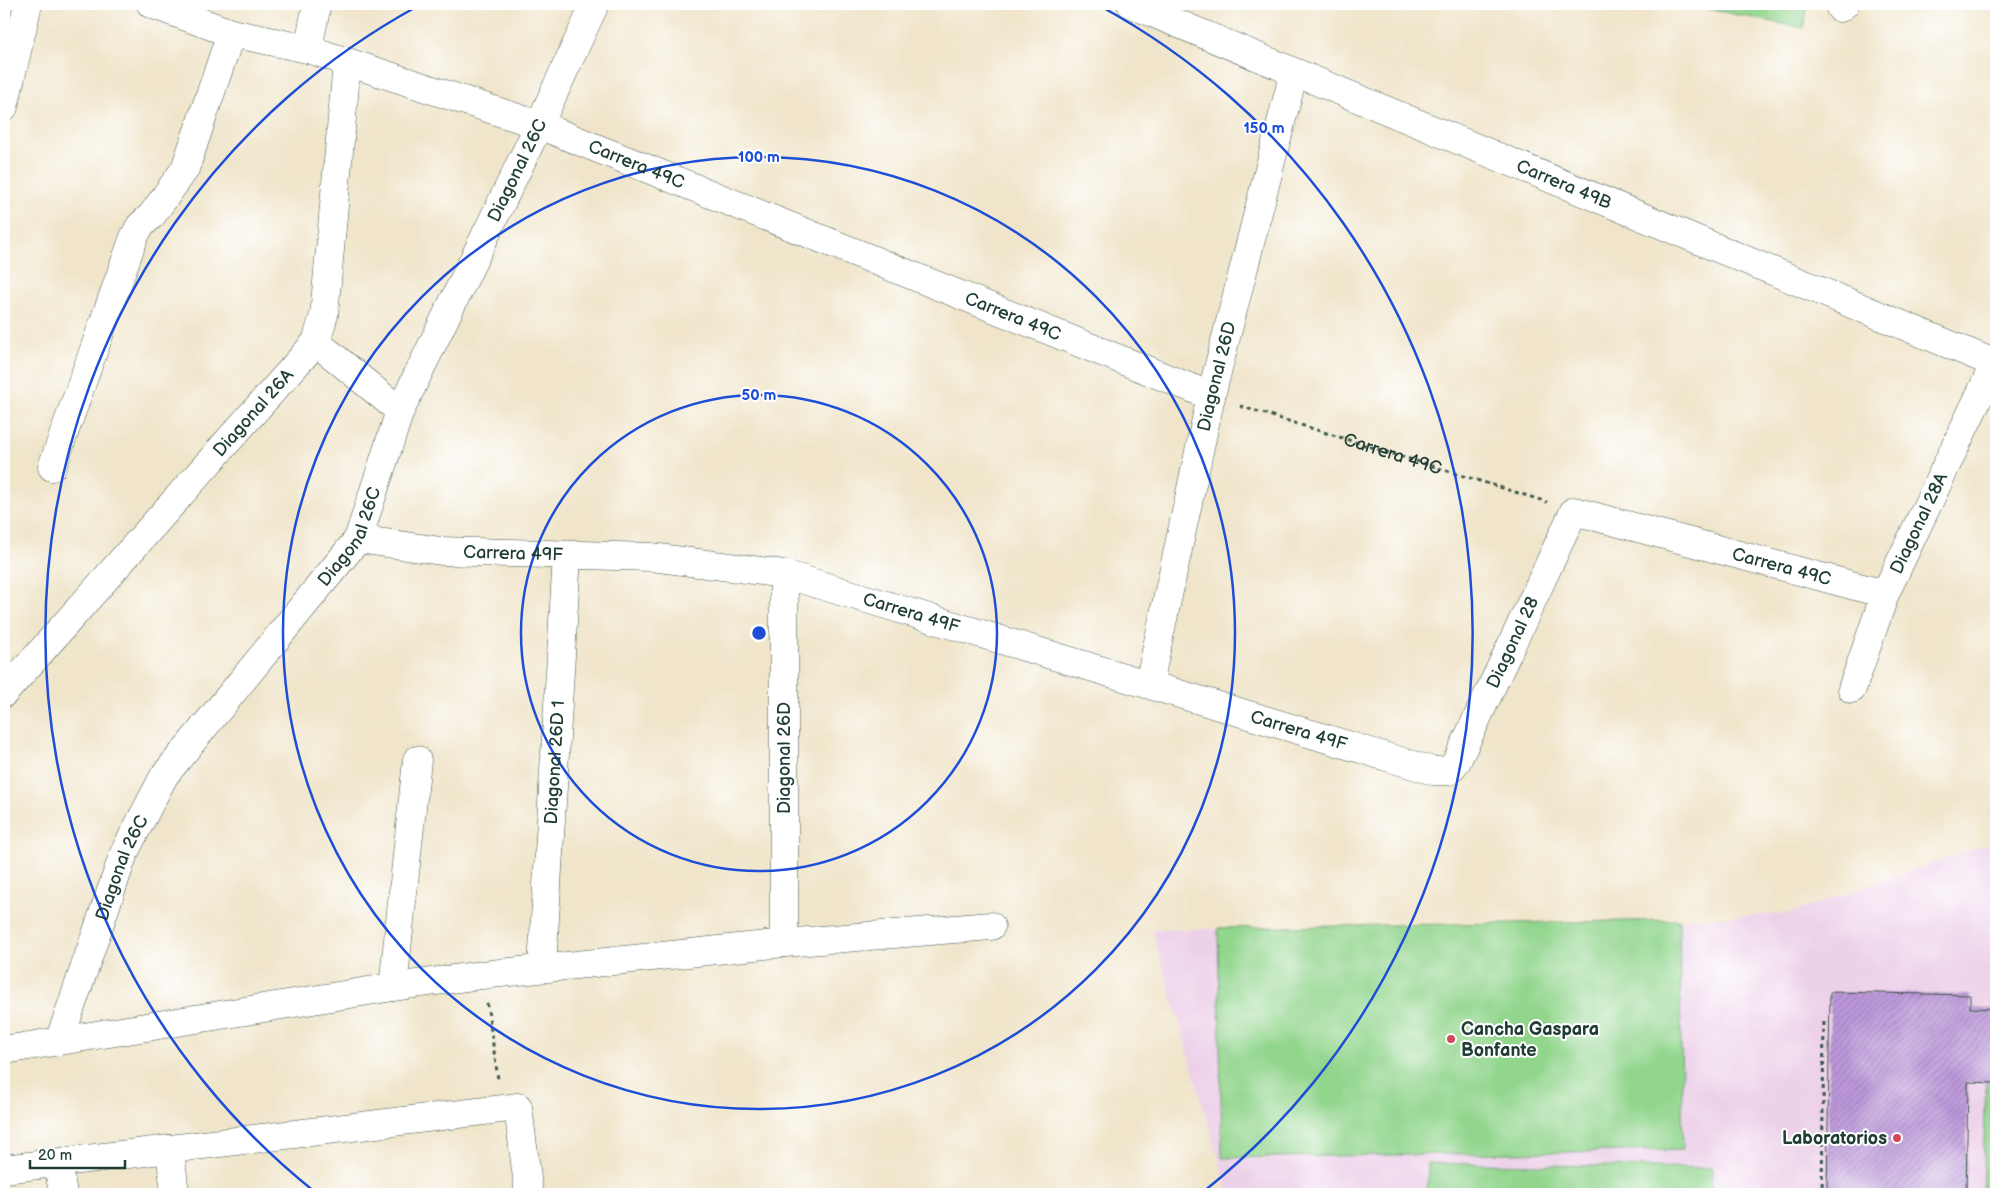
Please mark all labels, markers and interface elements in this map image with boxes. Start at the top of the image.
street label: Diagonal 26C [483,115,551,225]
text: 150 m [1243,119,1285,138]
street label: Carrera 49C [585,136,688,193]
text: 100 m [738,148,780,167]
street label: Carrera 49B [1513,155,1615,213]
street label: Carrera 49C [962,287,1064,345]
street label: Diagonal 26D [1193,319,1240,433]
street label: Diagonal 26A [209,365,298,461]
text: 50 m [742,386,777,405]
street label: Carrera 49C [1341,429,1445,479]
street label: Diagonal 28A [1886,469,1952,577]
street label: Diagonal 26C [313,484,385,590]
street label: Carrera 49F [463,541,563,565]
street label: Carrera 49C [1730,543,1834,590]
street label: Carrera 49F [860,588,962,637]
street label: Diagonal 28 [1482,593,1543,692]
centre of rings [750,624,768,642]
street label: Diagonal 26D 1 [540,700,569,825]
street label: Diagonal 26D [774,702,795,814]
street label: Carrera 49F [1248,706,1350,755]
street label: Diagonal 26C [91,811,152,923]
place label: Cancha Gaspara Bonfante [1461,1019,1599,1061]
marker: Cancha Gaspara Bonfante [1445,1033,1457,1045]
place label: Laboratorios [1782,1128,1887,1149]
marker: Laboratorios [1891,1132,1903,1144]
scale bar [30,1138,125,1170]
text: 20 m [38,1146,72,1165]

